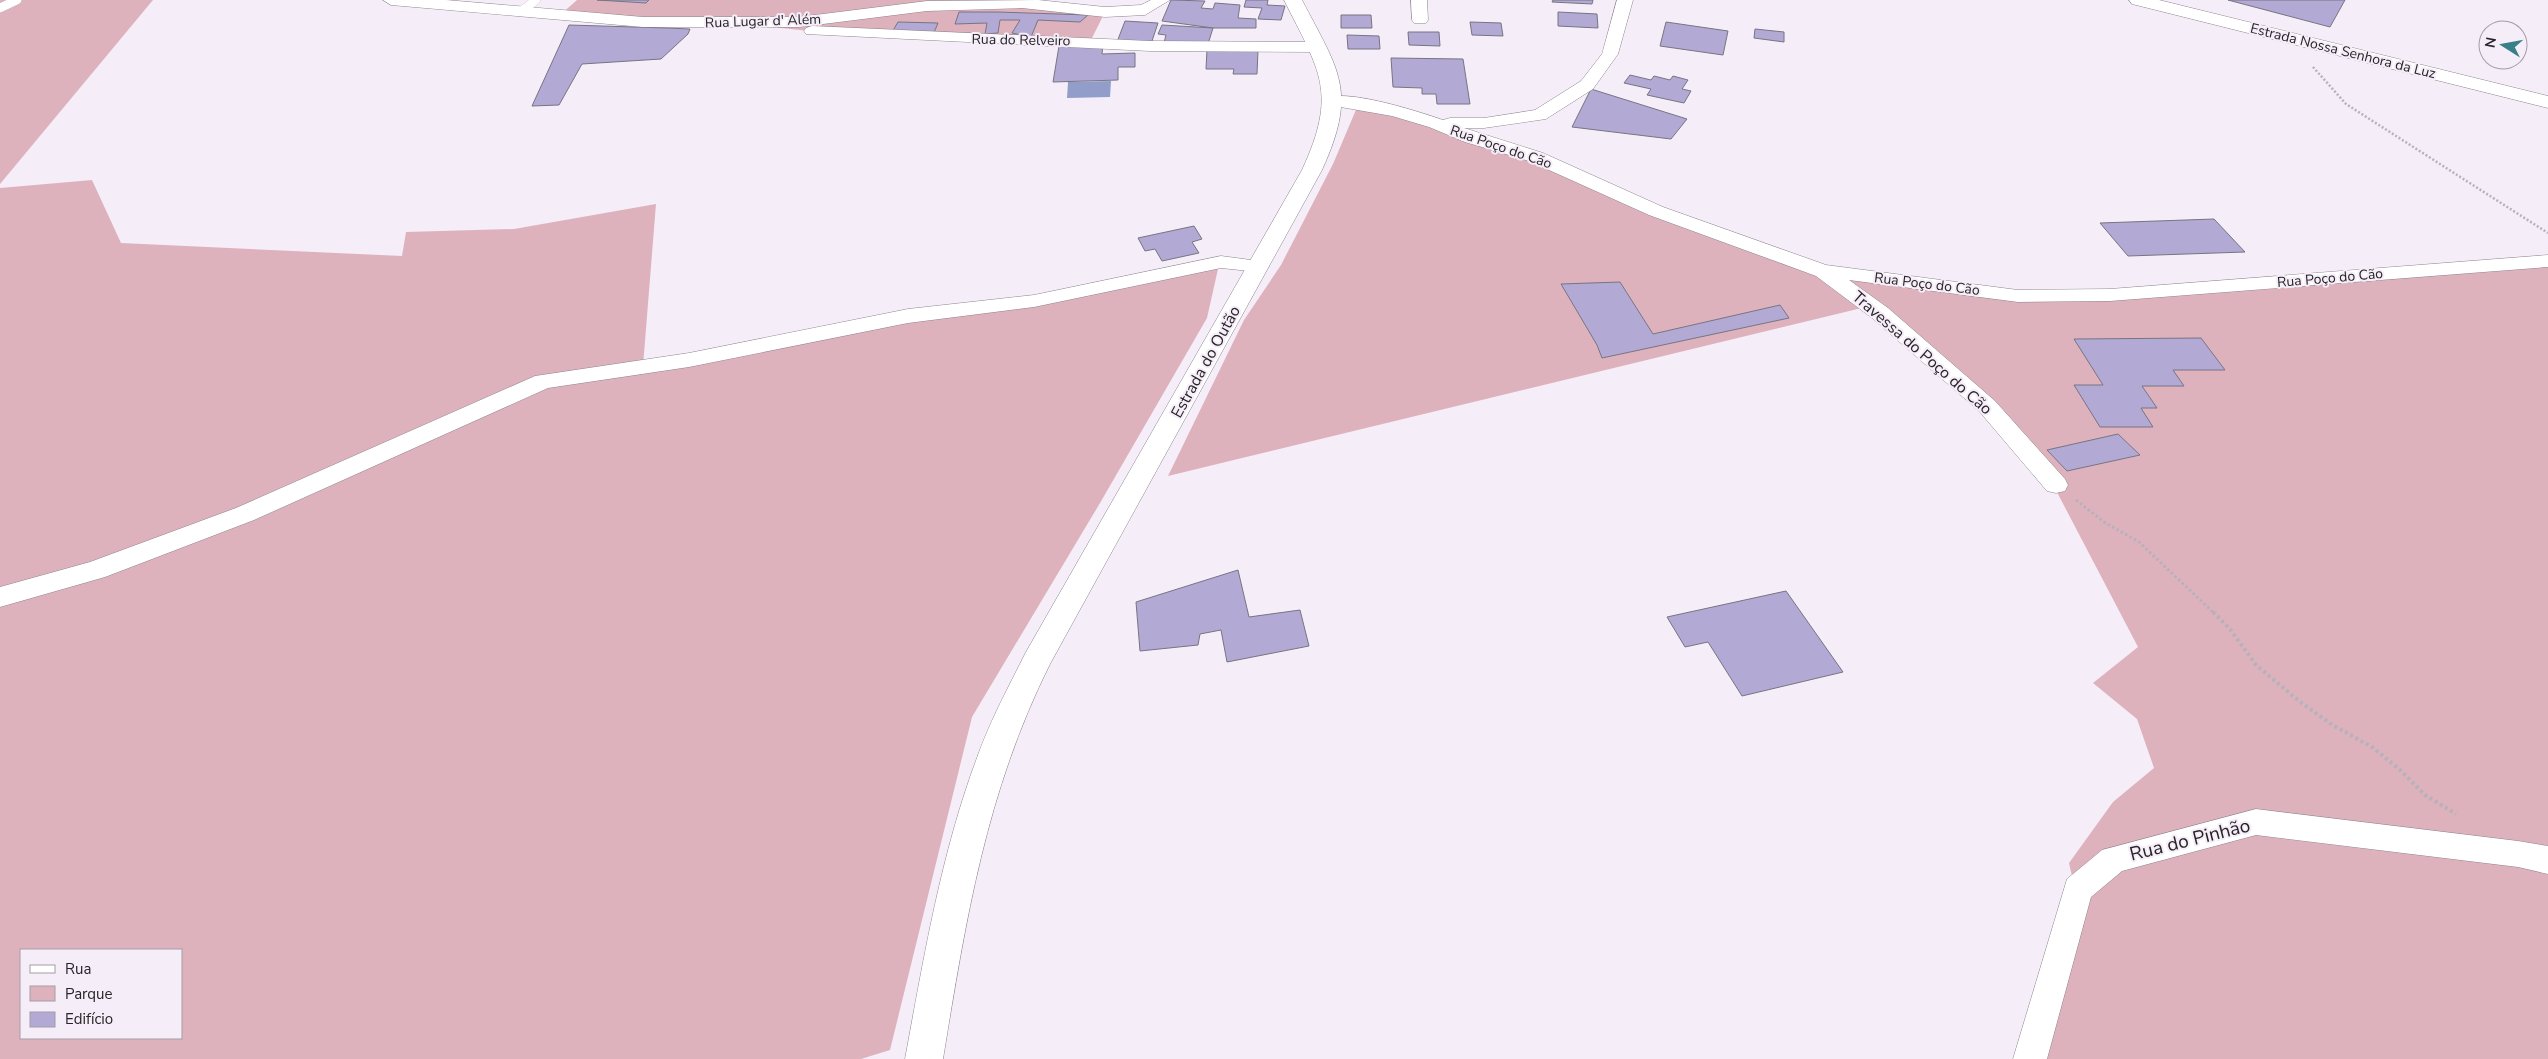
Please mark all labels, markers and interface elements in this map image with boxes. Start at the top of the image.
street label: Rua Lugar d' Além [705,9,821,33]
street label: Estrada Nossa Senhora da Luz [2248,19,2438,83]
north arrow [2478,20,2528,70]
street label: Rua do Relveiro [971,30,1071,50]
text: N [2480,36,2501,50]
street label: Rua Poço do Cão [1448,121,1555,173]
street label: Rua Poço do Cão [2276,264,2384,292]
street label: Rua Poço do Cão [1873,268,1981,300]
street label: Travessa do Poço do Cão [1847,286,1997,420]
street label: Estrada do Outão [1166,302,1246,422]
street label: Rua do Pinhão [2127,812,2253,868]
legend [20,949,182,1039]
text: Rua [65,959,91,979]
text: Parque [65,984,113,1004]
text: Edifício [65,1009,113,1029]

